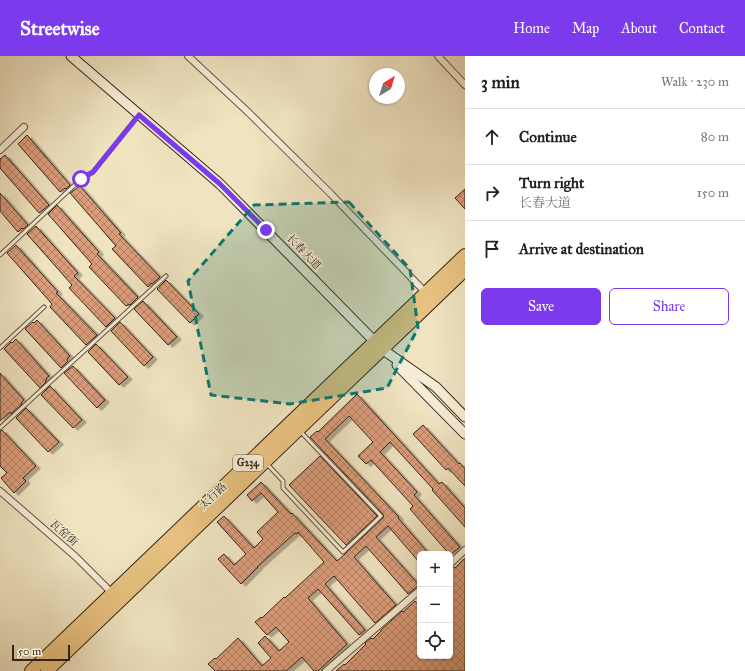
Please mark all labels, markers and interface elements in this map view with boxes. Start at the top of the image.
text: Streetwise [20,17,100,40]
text: Home [513,20,550,37]
text: Map [572,20,599,37]
text: About [621,20,657,37]
text: Contact [679,20,725,37]
north arrow [369,68,405,104]
text: 3 min [481,72,520,93]
text: Walk · 230 m [661,74,729,90]
icon: ahead [481,126,503,148]
text: Continue [519,128,577,146]
text: 80 m [701,129,729,145]
route start [72,170,90,188]
text: Turn right [519,174,584,192]
icon: right [481,182,503,204]
text: 150 m [697,185,729,201]
text: 长春大道 [519,195,571,211]
route end [257,221,275,239]
street label: 长春大道 [284,232,324,272]
icon: arrive [481,238,503,260]
text: Arrive at destination [519,240,644,258]
button: Save [481,288,601,325]
button: Share [609,288,729,325]
road number: G234 [233,455,263,471]
street label: 太行路 [197,480,229,512]
street label: 瓦窑街 [47,517,81,549]
map controls [417,551,453,659]
button: + [417,551,453,587]
button: − [417,587,453,623]
button: locate [417,623,453,659]
scale bar [12,643,70,662]
text: 50 m [18,645,41,658]

